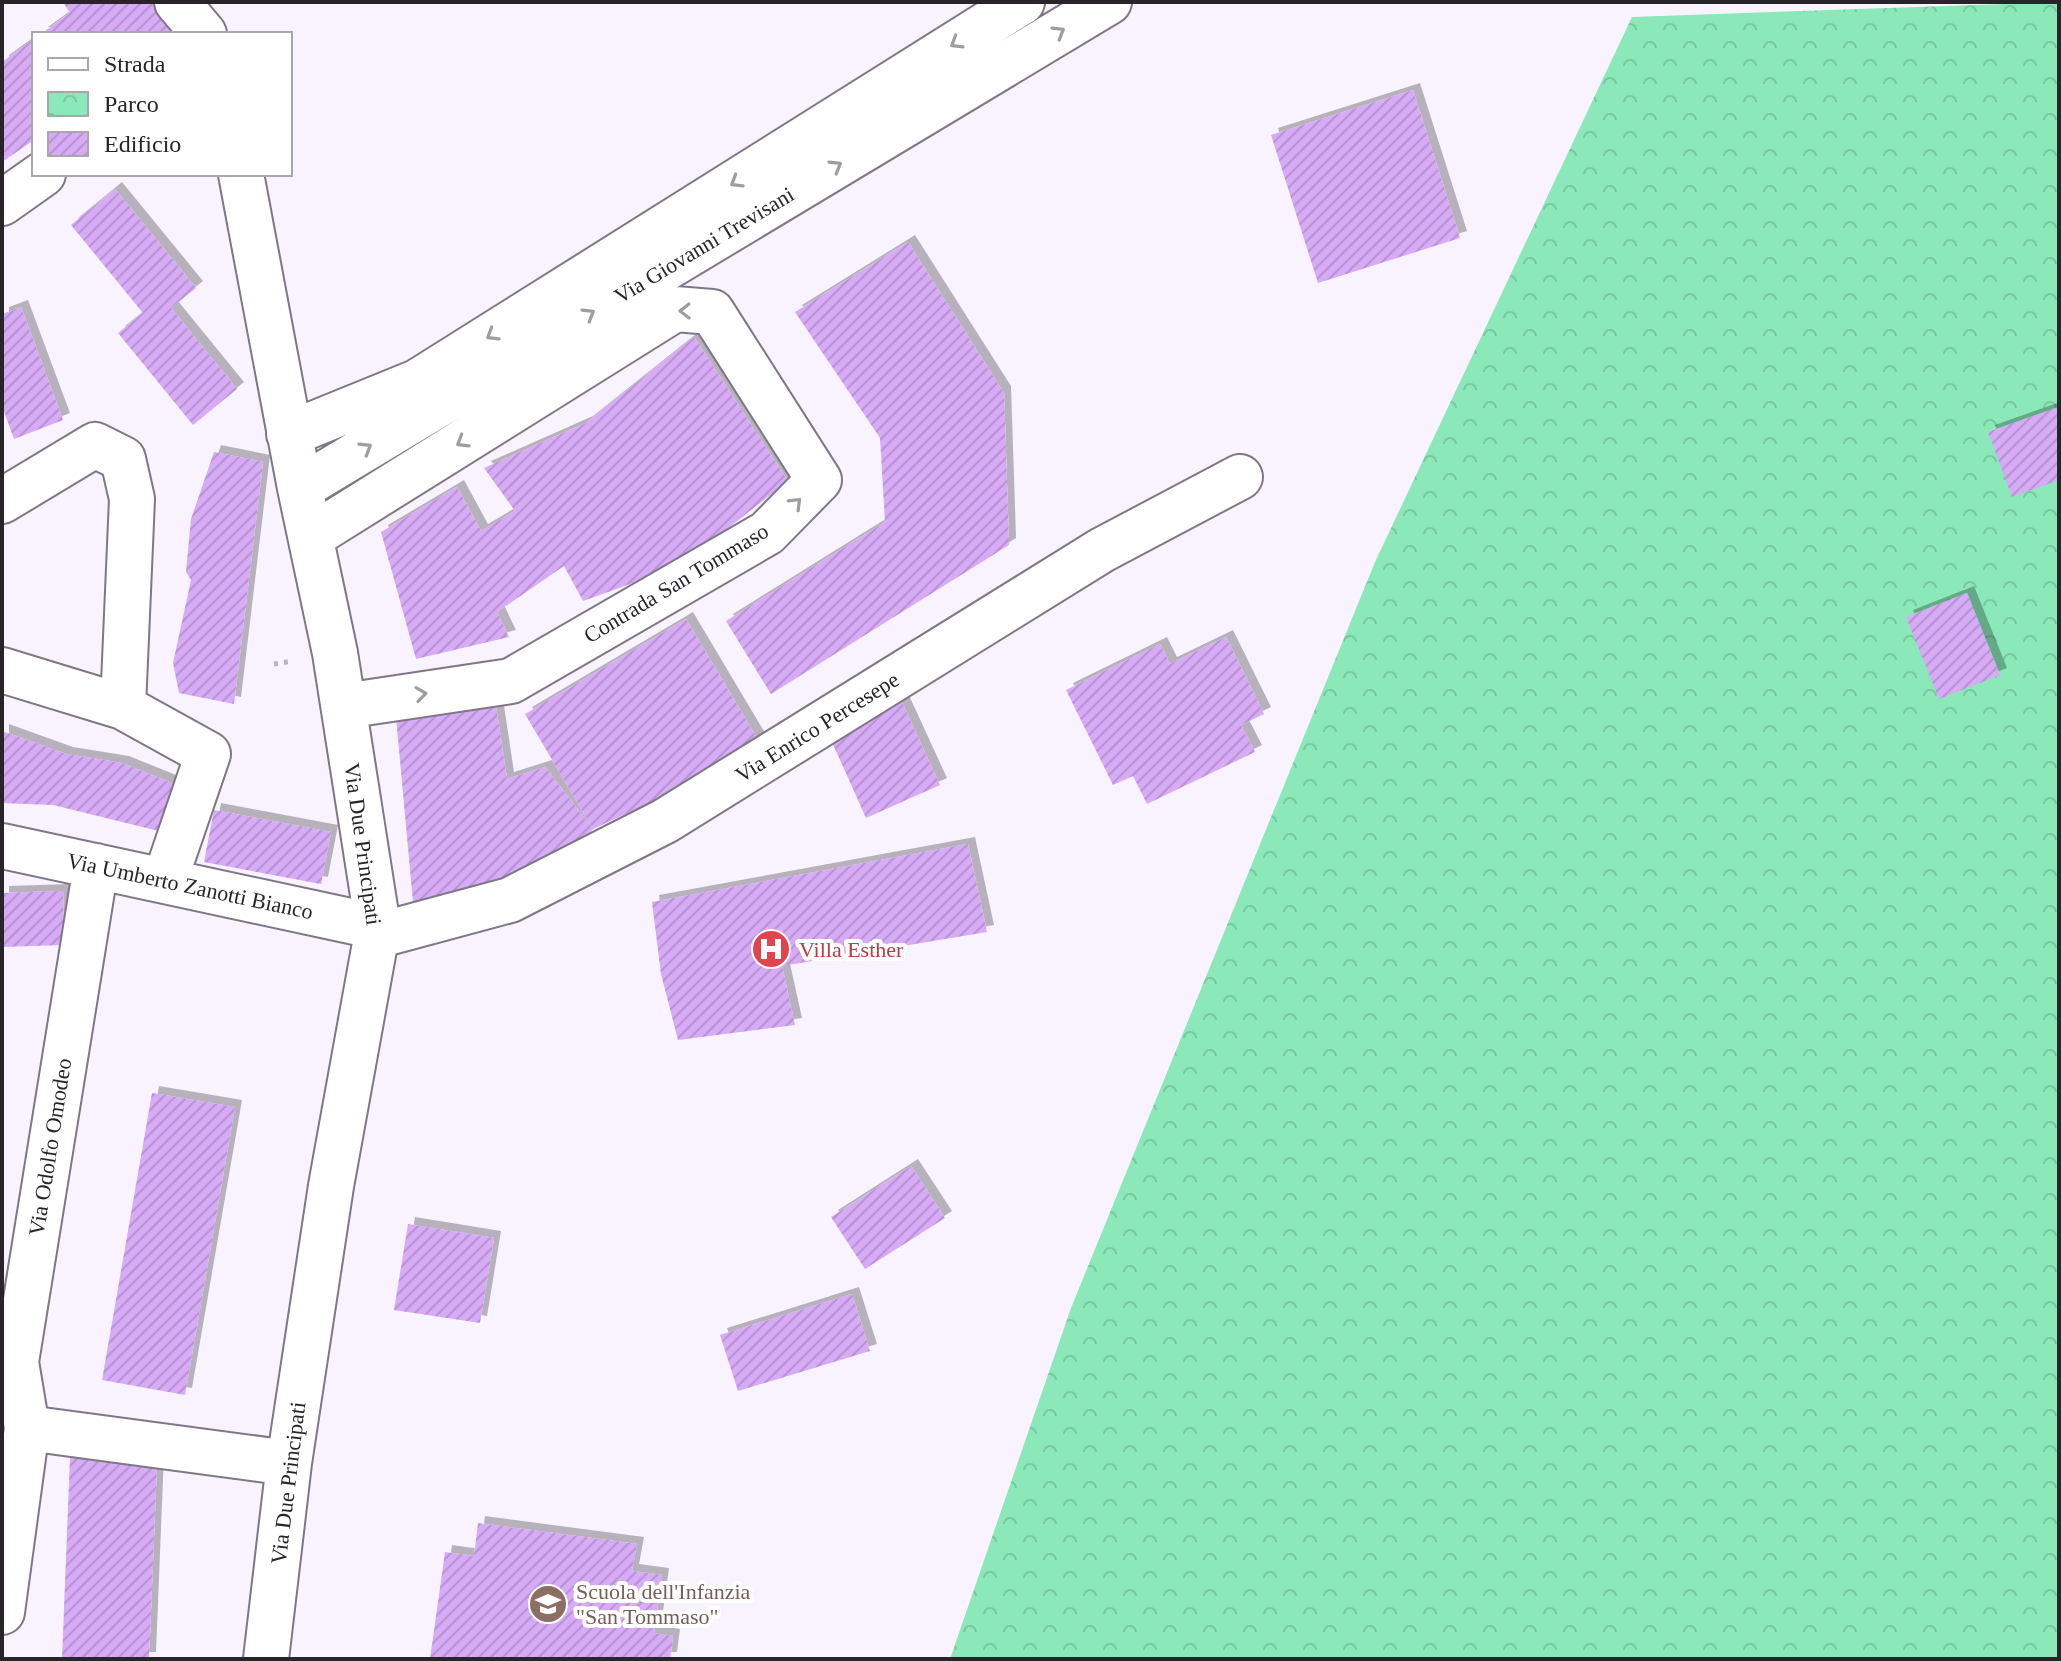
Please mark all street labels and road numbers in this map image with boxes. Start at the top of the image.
street label: Via Giovanni Trevisani [610,181,798,309]
street label: Contrada San Tommaso [579,518,773,648]
street label: Via Enrico Percesepe [731,667,903,787]
street label: Via Due Principati [339,761,387,927]
street label: Via Umberto Zanotti Bianco [65,848,315,924]
street label: Via Odolfo Omodeo [24,1056,76,1238]
street label: Via Due Principati [266,1400,310,1566]

